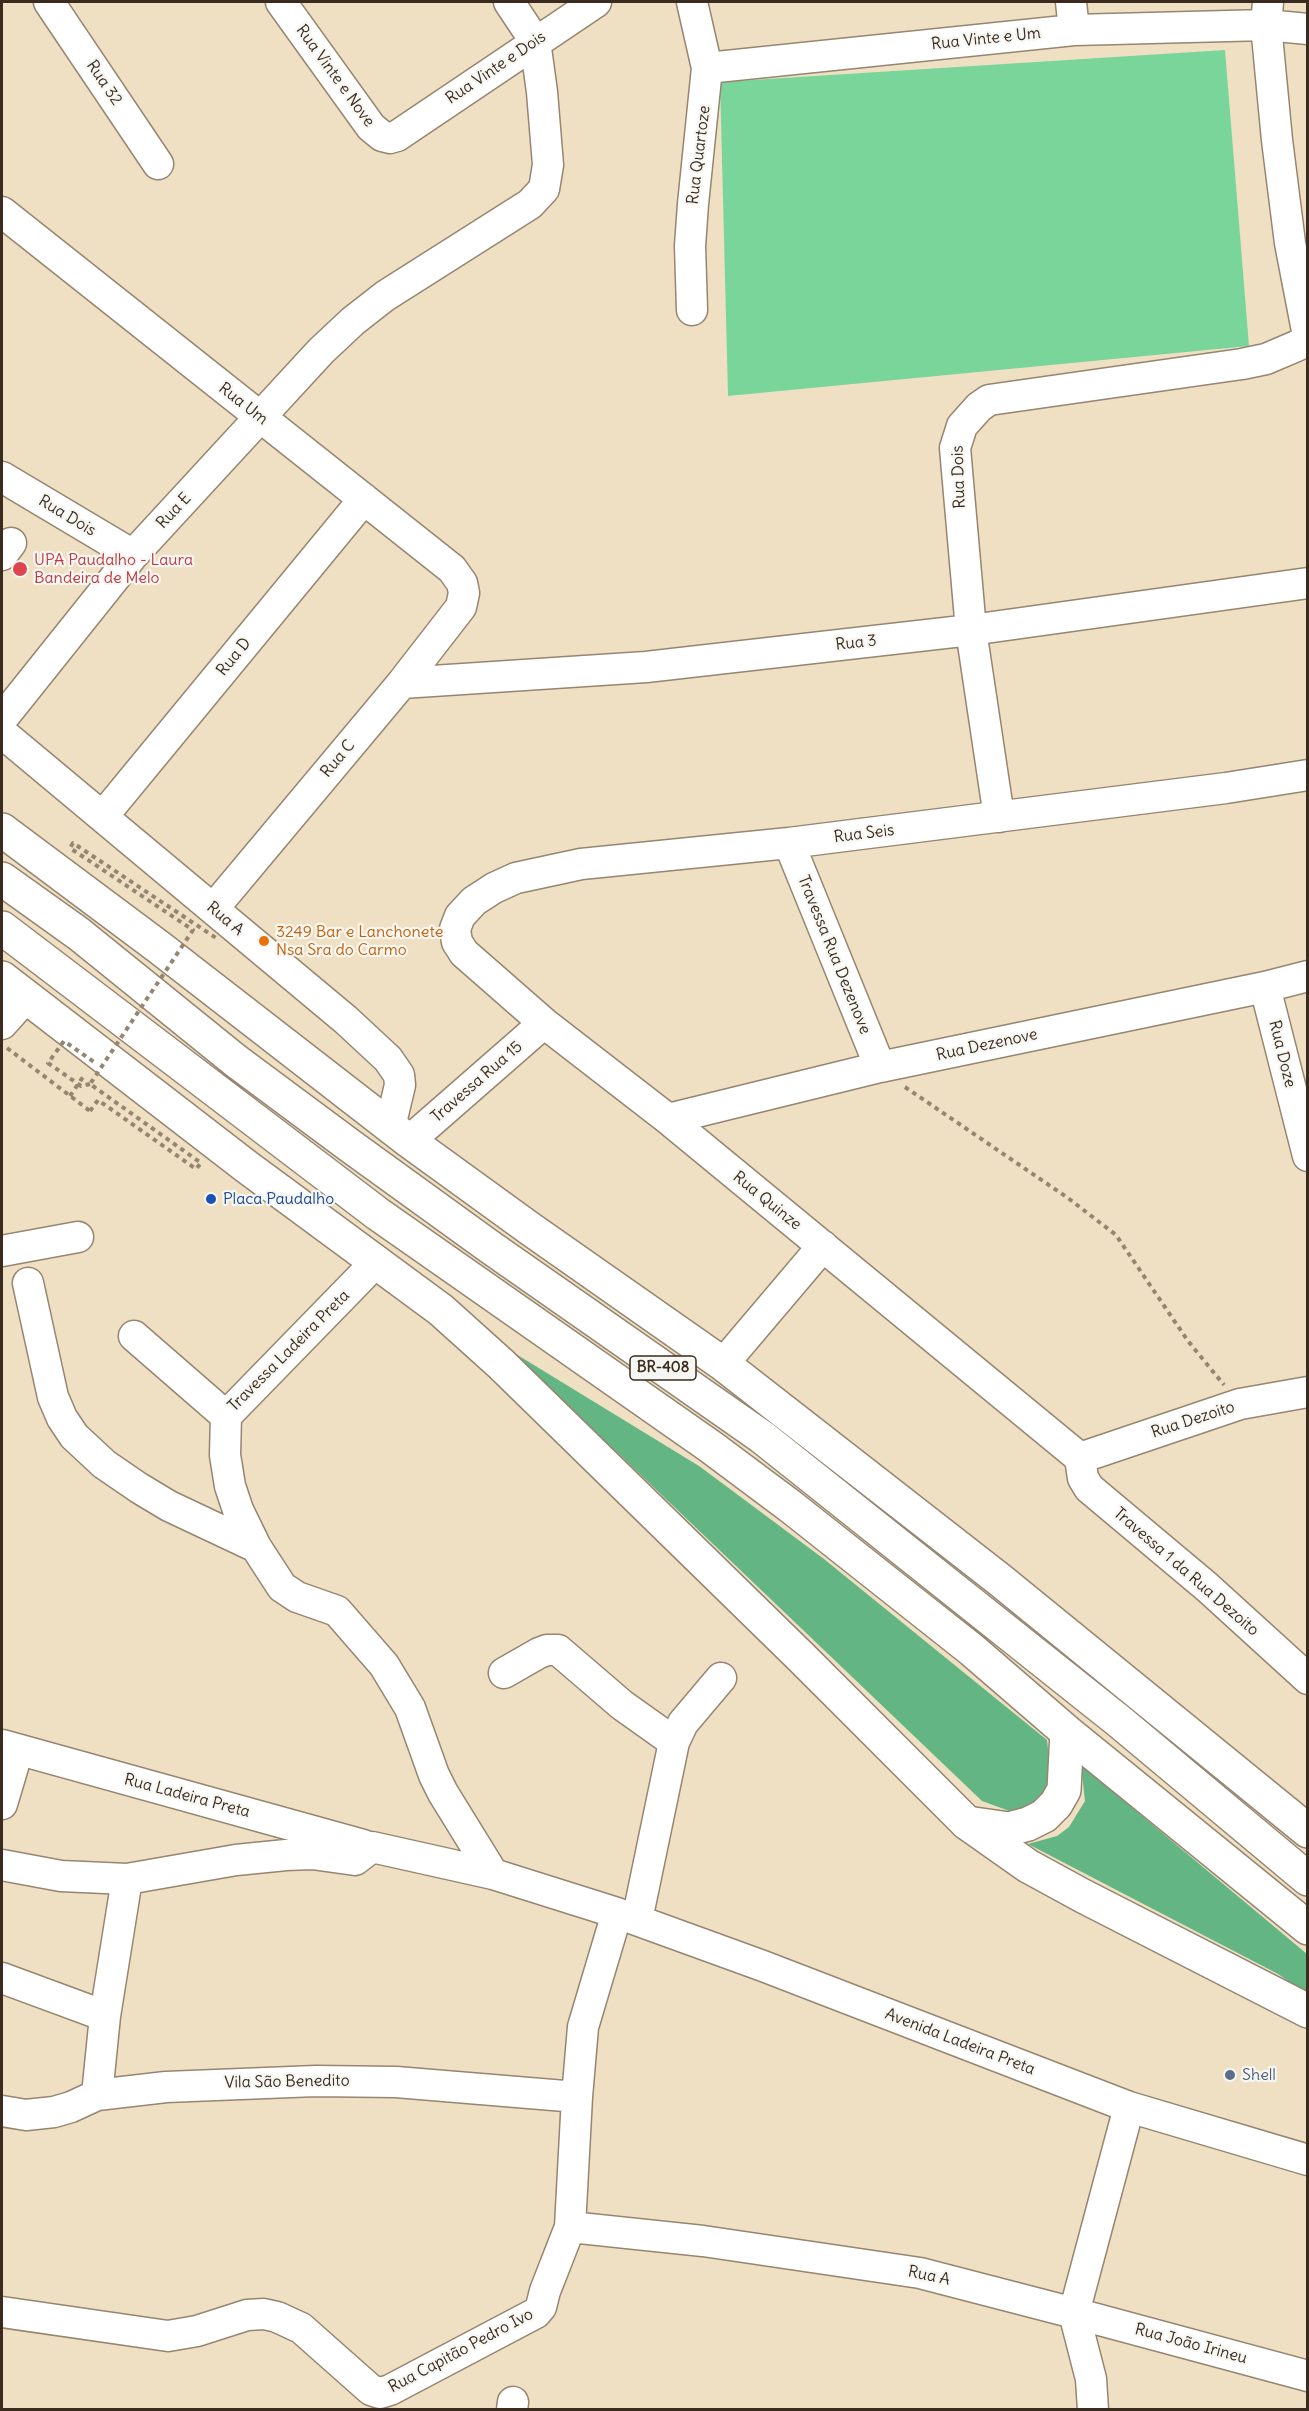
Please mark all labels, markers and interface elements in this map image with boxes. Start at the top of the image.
street label: Rua Vinte e Nove [292,21,378,131]
street label: Rua Vinte e Um [930,24,1042,54]
street label: Rua Vinte e Dois [442,28,550,108]
street label: Rua 32 [82,57,126,109]
street label: Rua Quartoze [683,104,715,206]
street label: Rua Um [215,379,271,429]
street label: Rua Dois [948,445,970,509]
street label: Rua E [153,489,195,533]
street label: Rua Dois [35,491,99,541]
place label: UPA Paudalho - Laura Bandeira de Melo [34,550,193,588]
marker: UPA Paudalho - Laura Bandeira de Melo [11,560,29,578]
street label: Rua 3 [834,631,878,655]
street label: Rua D [213,634,255,680]
street label: Rua C [317,736,359,782]
street label: Rua Seis [833,821,895,847]
street label: Travessa Rua Dezenove [793,873,875,1037]
street label: Rua A [203,898,247,940]
place label: 3249 Bar e Lanchonete Nsa Sra do Carmo [276,922,443,960]
marker: 3249 Bar e Lanchonete Nsa Sra do Carmo [257,934,271,948]
street label: Rua Doze [1264,1018,1300,1090]
street label: Rua Dezenove [935,1025,1039,1065]
street label: Travessa Rua 15 [427,1037,527,1127]
street label: Rua Quinze [729,1168,805,1234]
place label: Placa Paudalho [223,1189,334,1209]
marker: Placa Paudalho [204,1192,218,1206]
street label: Travessa Ladeira Preta [224,1286,354,1416]
road number: BR-408 [630,1356,696,1380]
street label: Rua Dezoito [1149,1397,1237,1443]
street label: Travessa 1 da Rua Dezoito [1110,1504,1262,1640]
street label: Rua Ladeira Preta [122,1770,252,1822]
street label: Avenida Ladeira Preta [882,2005,1038,2079]
place label: Shell [1242,2065,1276,2085]
marker: Shell [1223,2068,1237,2082]
street label: Vila São Benedito [224,2071,350,2093]
street label: Rua A [906,2262,952,2290]
street label: Rua Capitão Pedro Ivo [385,2305,537,2397]
street label: Rua João Irineu [1133,2320,1249,2368]

